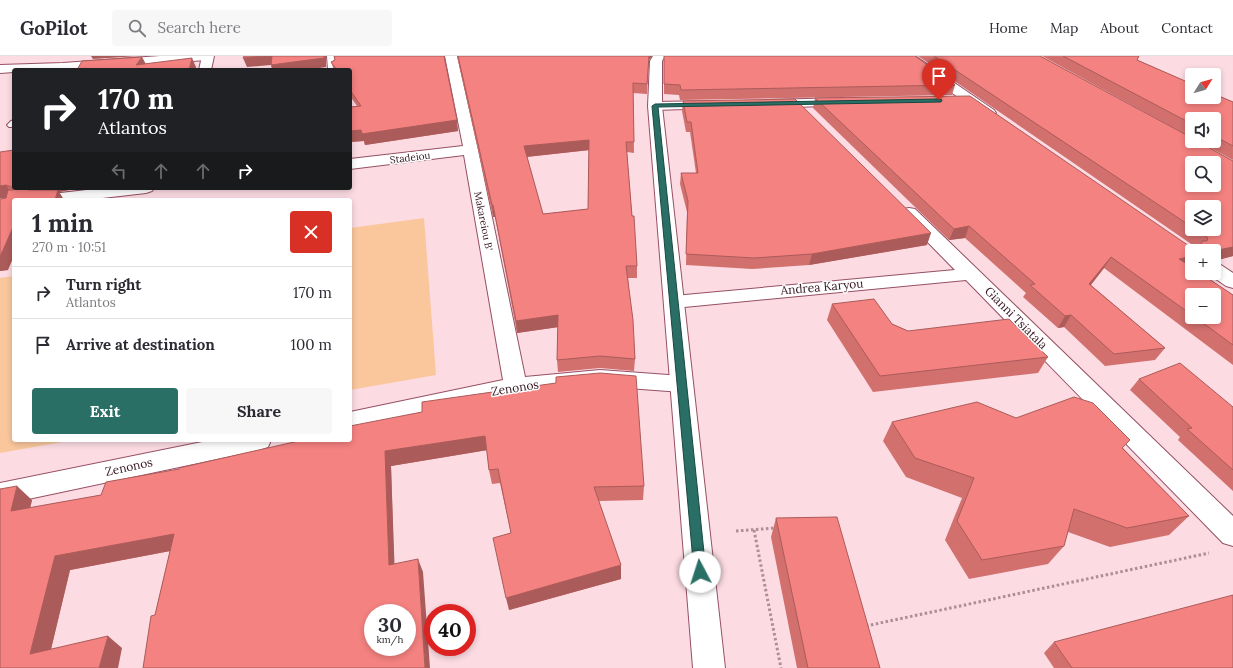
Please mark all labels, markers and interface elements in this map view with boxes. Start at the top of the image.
search box [112,10,392,46]
text: GoPilot [20,16,88,40]
icon: search [126,17,148,39]
text: Search here [158,18,241,37]
text: Home [989,19,1028,37]
text: Map [1050,19,1078,37]
text: About [1100,19,1139,37]
text: Contact [1161,19,1213,37]
pin [922,59,956,100]
icon: arrive [928,65,950,87]
north arrow [1185,68,1221,104]
map controls [1185,68,1221,324]
text: 170 m [98,81,173,117]
icon: right [32,84,84,136]
button: sound [1185,112,1221,148]
text: Atlantos [98,116,167,139]
street label: Stadeiou [389,149,431,166]
button: search [1185,156,1221,192]
icon: left [108,160,130,182]
icon: ahead [150,160,172,182]
icon: ahead [192,160,214,182]
icon: right [234,160,256,182]
street label: Makareiou B' [471,190,496,252]
button: layers [1185,200,1221,236]
text: 1 min [32,208,93,239]
button: close [290,211,332,253]
text: 270 m · 10:51 [32,239,106,256]
button: + [1185,244,1221,280]
text: Turn right [66,275,142,294]
street label: Andrea Karyou [779,275,864,298]
icon: right [32,282,54,304]
text: 170 m [293,283,332,302]
street label: Gianni Tsiatala [982,283,1051,352]
button: − [1185,288,1221,324]
text: Atlantos [66,294,116,311]
icon: arrive [32,334,54,356]
text: Arrive at destination [66,335,215,354]
text: 100 m [291,335,332,354]
street label: Zenonos [490,376,540,399]
button: Exit [32,388,178,434]
button: Share [186,388,332,434]
street label: Zenonos [104,454,154,479]
position arrow [679,551,721,593]
speed limit sign: 40 [424,604,476,656]
text: 30 [378,612,402,637]
text: km/h [376,633,404,646]

